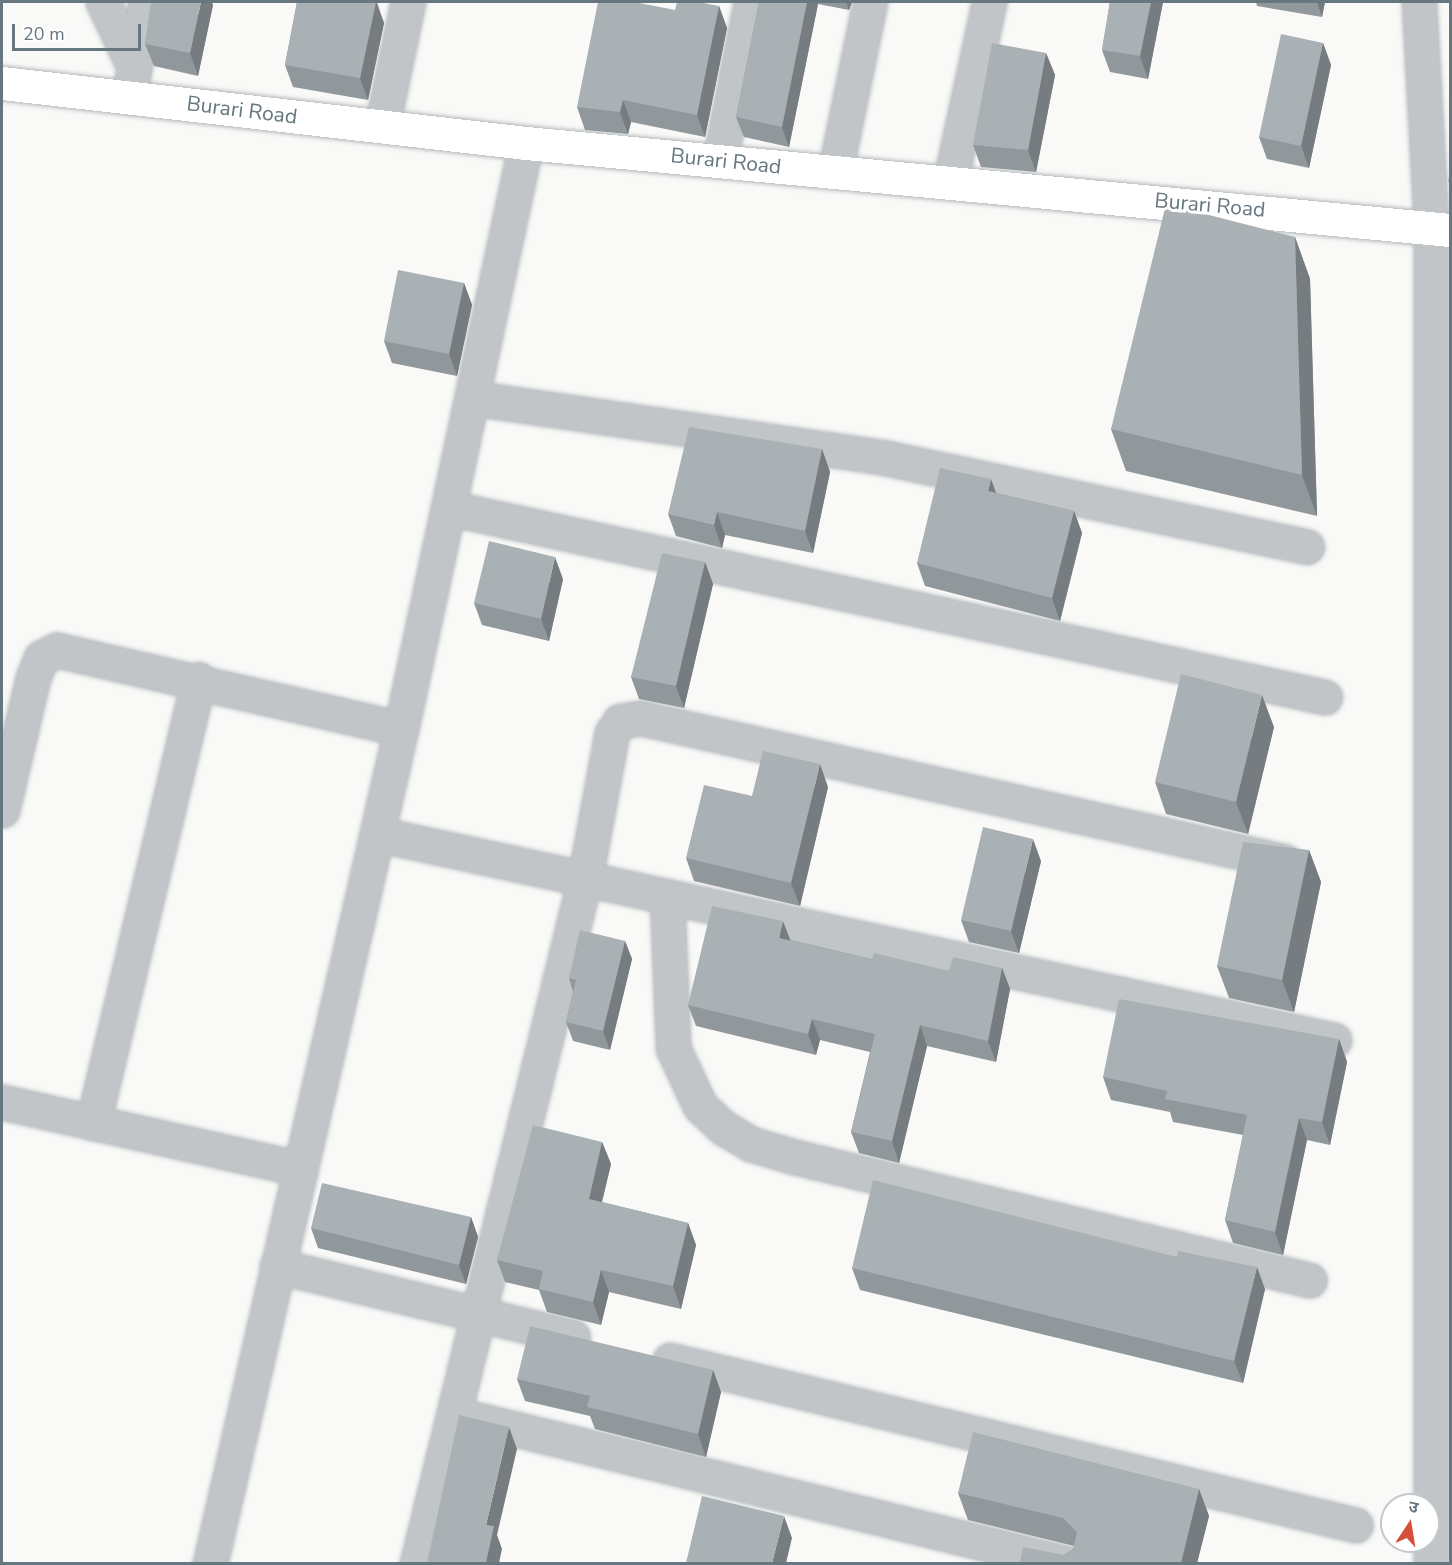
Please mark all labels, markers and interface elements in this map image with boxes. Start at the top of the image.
scale bar [15,12,144,50]
text: 20 m [23,22,65,46]
street label: Burari Road [185,91,299,129]
street label: Burari Road [669,143,783,179]
street label: Burari Road [1154,188,1266,222]
north arrow [1380,1493,1440,1553]
text: उ [1406,1496,1420,1519]

